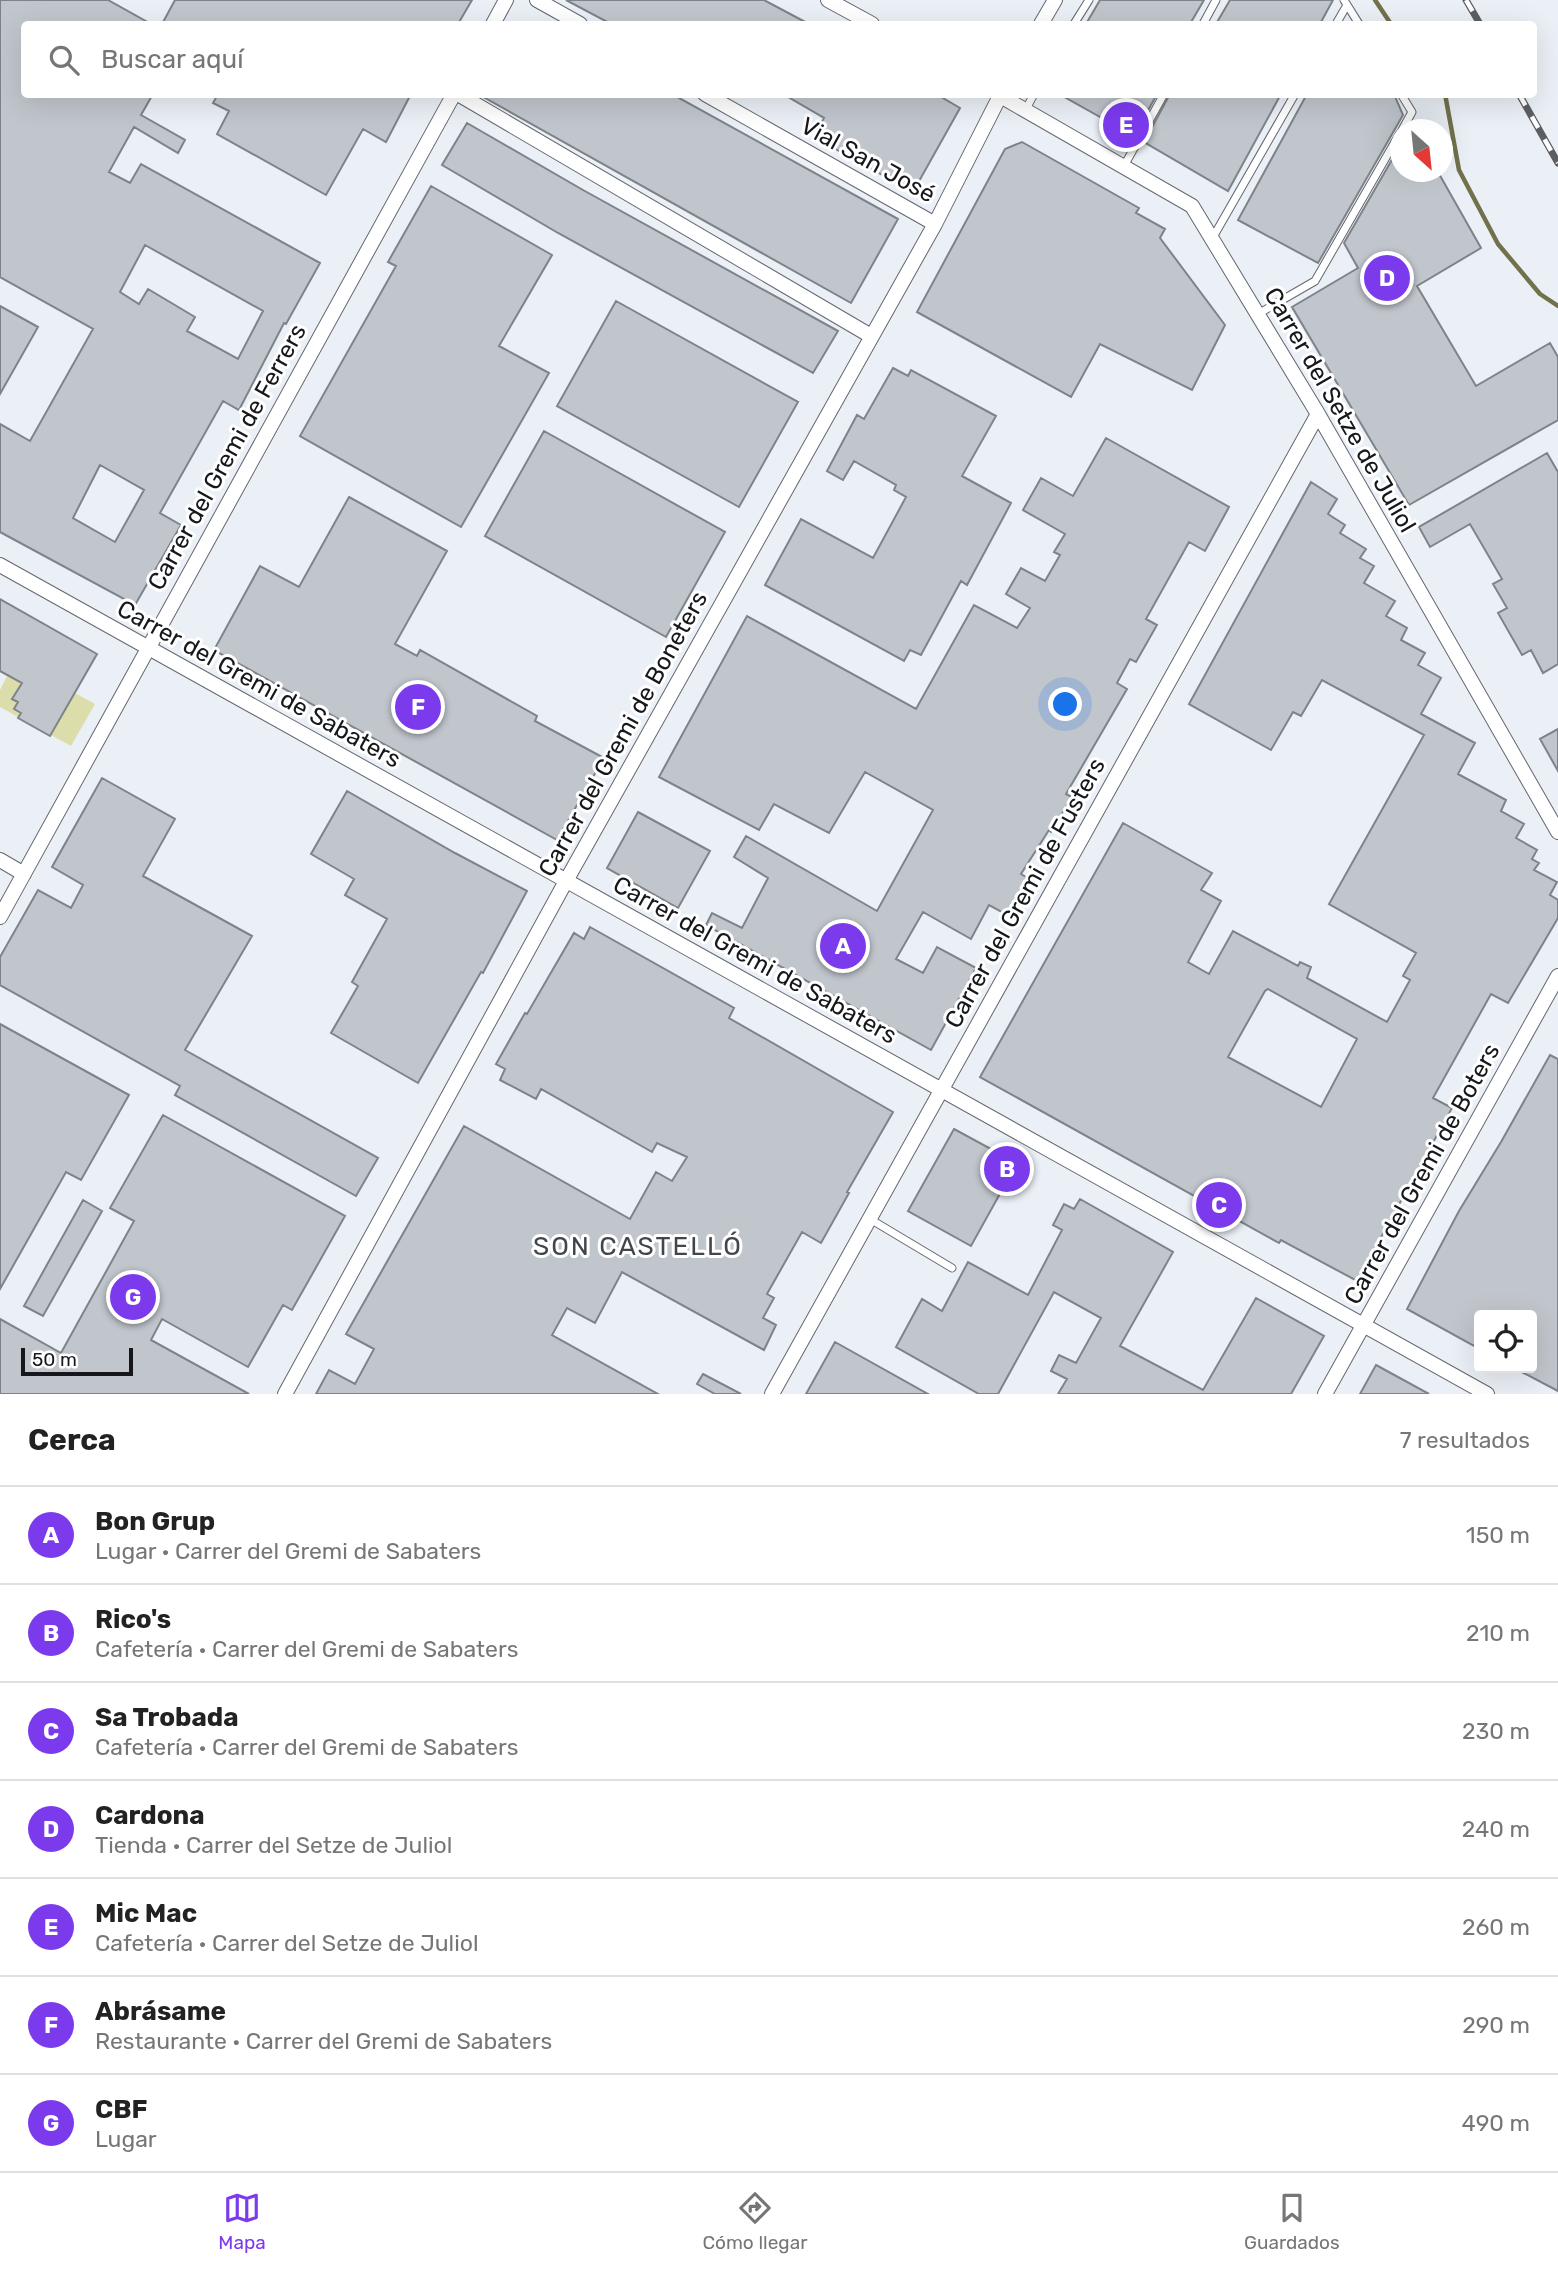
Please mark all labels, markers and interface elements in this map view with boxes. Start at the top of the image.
search box [21,21,1537,98]
icon: search [45,41,83,79]
text: Buscar aquí [101,44,243,75]
pin: E [1103,99,1149,151]
street label: Vial San José [796,111,940,209]
north arrow [1390,119,1453,182]
pin: D [1364,252,1410,304]
street label: Carrer del Setze de Juliol [1258,283,1422,537]
street label: Carrer del Gremi de Ferrers [142,319,312,595]
street label: Carrer del Gremi de Boneters [533,587,713,881]
street label: Carrer del Gremi de Sabaters [112,594,406,774]
pin: F [395,681,441,733]
your location [1048,687,1082,721]
street label: Carrer del Gremi de Fusters [939,753,1111,1033]
street label: Carrer del Gremi de Sabaters [608,870,902,1050]
pin: A [820,920,866,972]
street label: Carrer del Gremi de Boters [1339,1039,1505,1309]
pin: B [984,1143,1030,1195]
pin: C [1196,1179,1242,1231]
district label: SON CASTELLÓ [533,1231,743,1262]
pin: G [110,1271,156,1323]
map controls [1474,1310,1537,1373]
button: locate [1474,1310,1537,1373]
scale bar [21,1345,133,1377]
text: 50 m [32,1348,77,1371]
text: Cerca [28,1422,116,1458]
text: 7 resultados [1400,1426,1530,1454]
text: Bon Grup [95,1506,215,1537]
text: A [43,1521,59,1549]
text: 150 m [1466,1521,1530,1549]
text: Lugar · Carrer del Gremi de Sabaters [95,1537,481,1565]
text: Rico's [95,1604,171,1635]
text: B [43,1619,59,1647]
text: 210 m [1466,1619,1530,1647]
text: Cafetería · Carrer del Gremi de Sabaters [95,1635,518,1663]
text: Sa Trobada [95,1702,239,1733]
text: C [43,1717,59,1745]
text: 230 m [1462,1717,1530,1745]
text: Cafetería · Carrer del Gremi de Sabaters [95,1733,518,1761]
text: Cardona [95,1800,205,1831]
text: D [43,1815,59,1843]
text: 240 m [1462,1815,1530,1843]
text: Tienda · Carrer del Setze de Juliol [95,1831,452,1859]
text: Mic Mac [95,1898,197,1929]
text: E [44,1913,58,1941]
text: 260 m [1462,1913,1530,1941]
text: Cafetería · Carrer del Setze de Juliol [95,1929,479,1957]
text: Abrásame [95,1996,226,2027]
text: F [44,2011,58,2039]
text: 290 m [1462,2011,1530,2039]
text: Restaurante · Carrer del Gremi de Sabaters [95,2027,552,2055]
text: CBF [95,2094,148,2125]
text: G [43,2109,59,2137]
text: 490 m [1462,2109,1530,2137]
text: Lugar [95,2125,157,2153]
tab: Mapa [218,2189,266,2254]
tab: Cómo llegar [702,2189,807,2254]
tab: Guardados [1244,2189,1340,2254]

